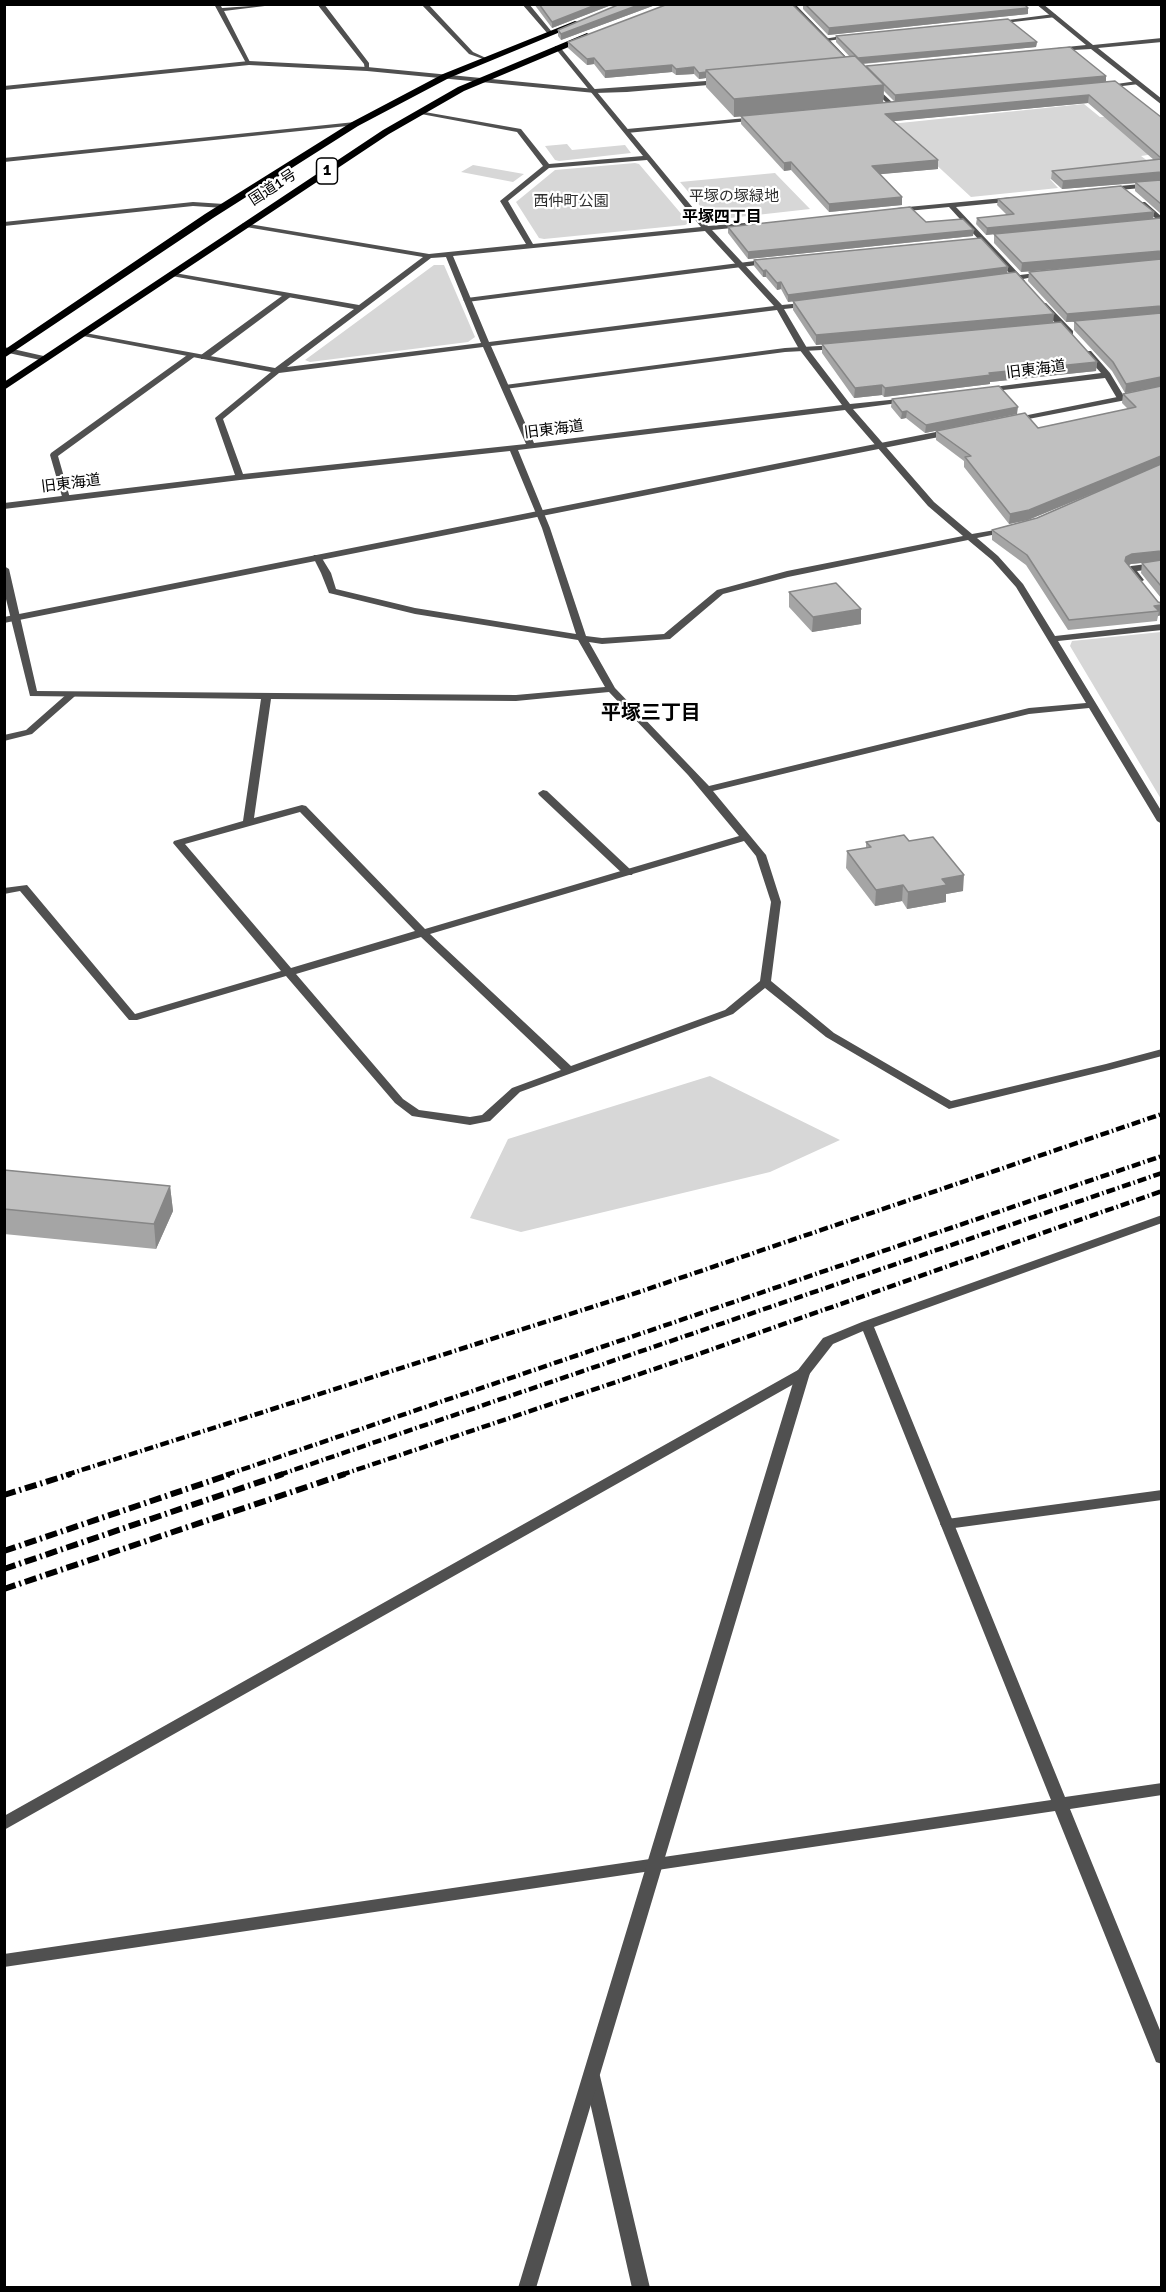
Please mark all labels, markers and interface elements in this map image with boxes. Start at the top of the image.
road number: 1 [316,158,338,184]
street label: 国道1号 [246,166,300,210]
park label: 平塚の塚緑地 [689,188,779,206]
park label: 西仲町公園 [534,193,608,211]
district label: 平塚四丁目 [682,208,762,228]
street label: 旧東海道 [1005,357,1067,383]
street label: 旧東海道 [523,417,585,443]
street label: 旧東海道 [40,471,102,497]
district label: 平塚三丁目 [601,702,701,726]

